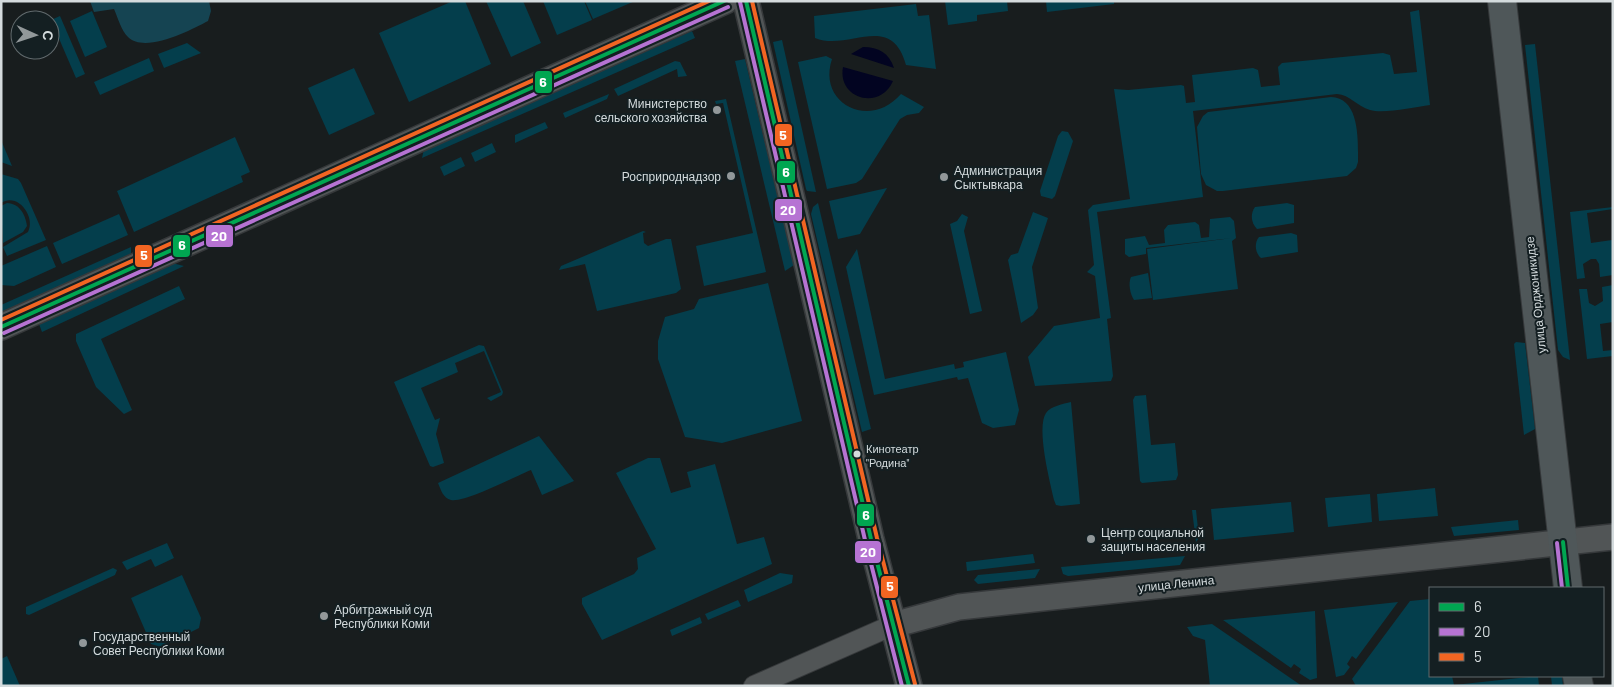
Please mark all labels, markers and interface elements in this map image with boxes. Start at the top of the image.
north arrow [10,10,60,60]
text: С [40,30,57,41]
line badge: 6 [534,70,553,94]
text: 6 [539,73,547,90]
place label: Министерство сельского хозяйства [595,96,707,124]
marker: Министерство сельского хозяйства [711,104,723,116]
line badge: 5 [774,123,793,147]
text: 5 [779,126,787,143]
line badge: 6 [776,160,796,184]
text: 6 [782,163,790,180]
place label: Администрация Сыктывкара [954,163,1042,192]
place label: Росприроднадзор [622,169,721,184]
marker: Росприроднадзор [725,170,737,182]
marker: Администрация Сыктывкара [938,171,950,183]
line badge: 20 [774,198,803,222]
text: 20 [780,201,796,218]
line badge: 20 [205,224,234,248]
text: 20 [211,227,227,244]
line badge: 6 [172,234,191,258]
text: 6 [178,236,186,253]
street label: улица Орджоникидзе [1522,236,1549,354]
line badge: 5 [134,244,153,268]
text: 5 [140,246,148,263]
place label: Кинотеатр "Родина" [866,442,919,469]
marker: Кинотеатр "Родина" [852,449,862,459]
line badge: 6 [856,503,875,527]
text: 6 [862,506,870,523]
place label: Центр социальной защиты населения [1101,525,1205,554]
marker: Центр социальной защиты населения [1085,533,1097,545]
line badge: 20 [854,540,882,564]
text: 20 [860,543,876,560]
street label: улица Ленина [1137,572,1215,595]
line badge: 5 [880,575,899,599]
text: 5 [886,577,894,594]
legend [1429,587,1604,677]
text: 6 [1474,597,1482,615]
place label: Арбитражный суд Республики Коми [334,602,432,631]
marker: Арбитражный суд Республики Коми [318,610,330,622]
text: 20 [1474,622,1491,640]
place label: Государственный Совет Республики Коми [93,629,225,658]
marker: Государственный Совет Республики Коми [77,637,89,649]
text: 5 [1474,647,1482,665]

